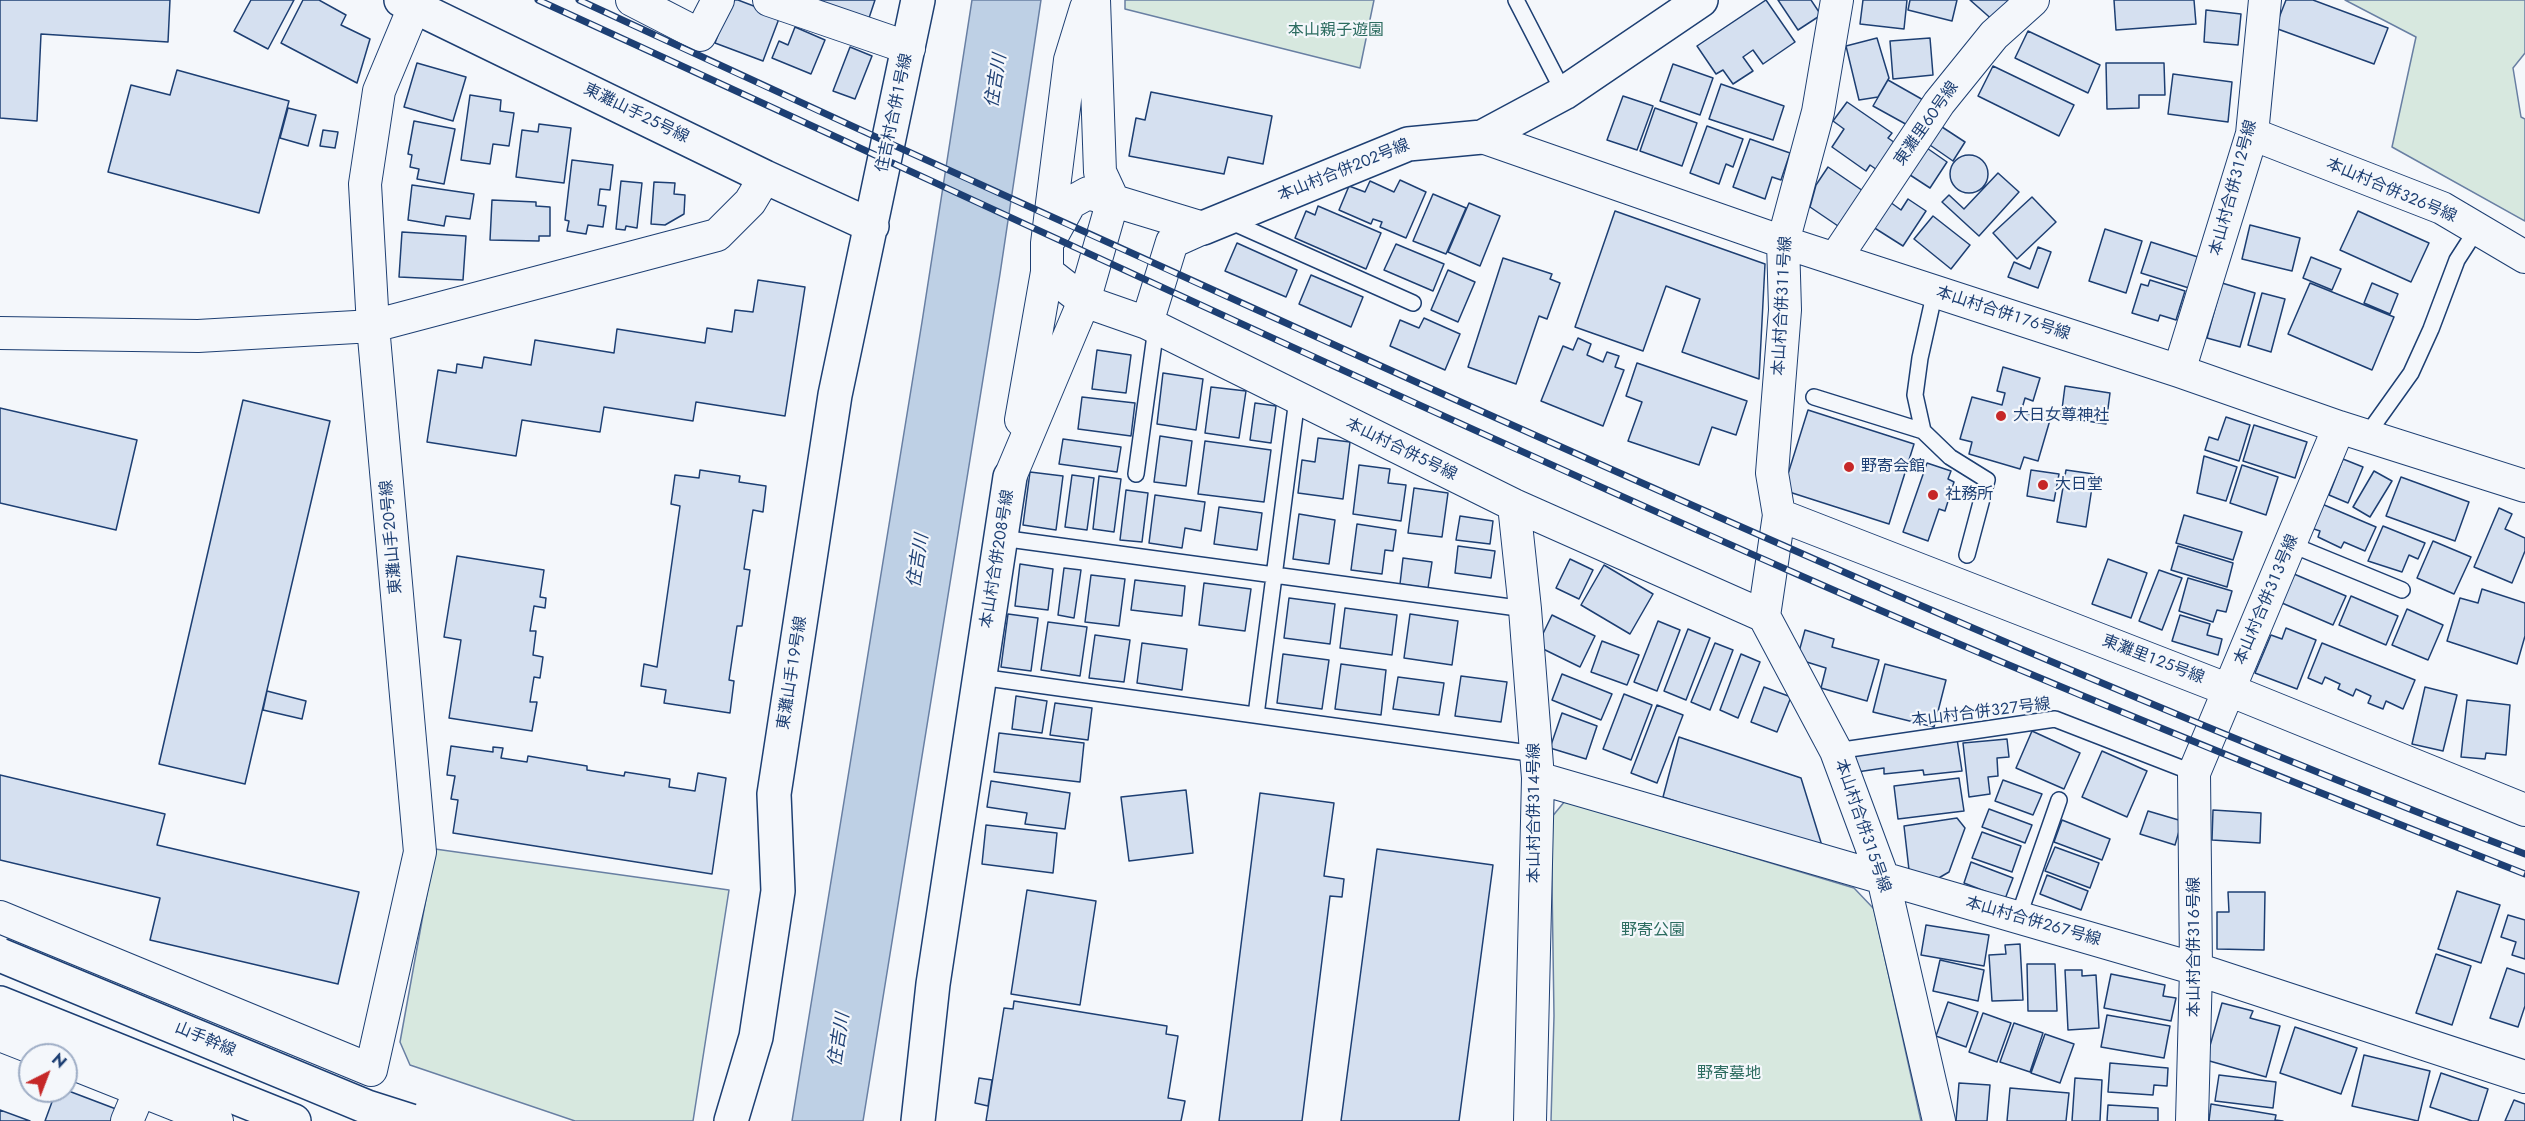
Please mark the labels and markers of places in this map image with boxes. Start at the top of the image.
place label: 大日女尊神社 [2013,406,2109,426]
marker: 大日女尊神社 [1994,409,2008,423]
place label: 野寄会館 [1861,457,1925,477]
marker: 野寄会館 [1842,460,1856,474]
place label: 大日堂 [2055,475,2103,495]
marker: 大日堂 [2036,478,2050,492]
place label: 社務所 [1945,485,1993,505]
marker: 社務所 [1926,488,1940,502]

